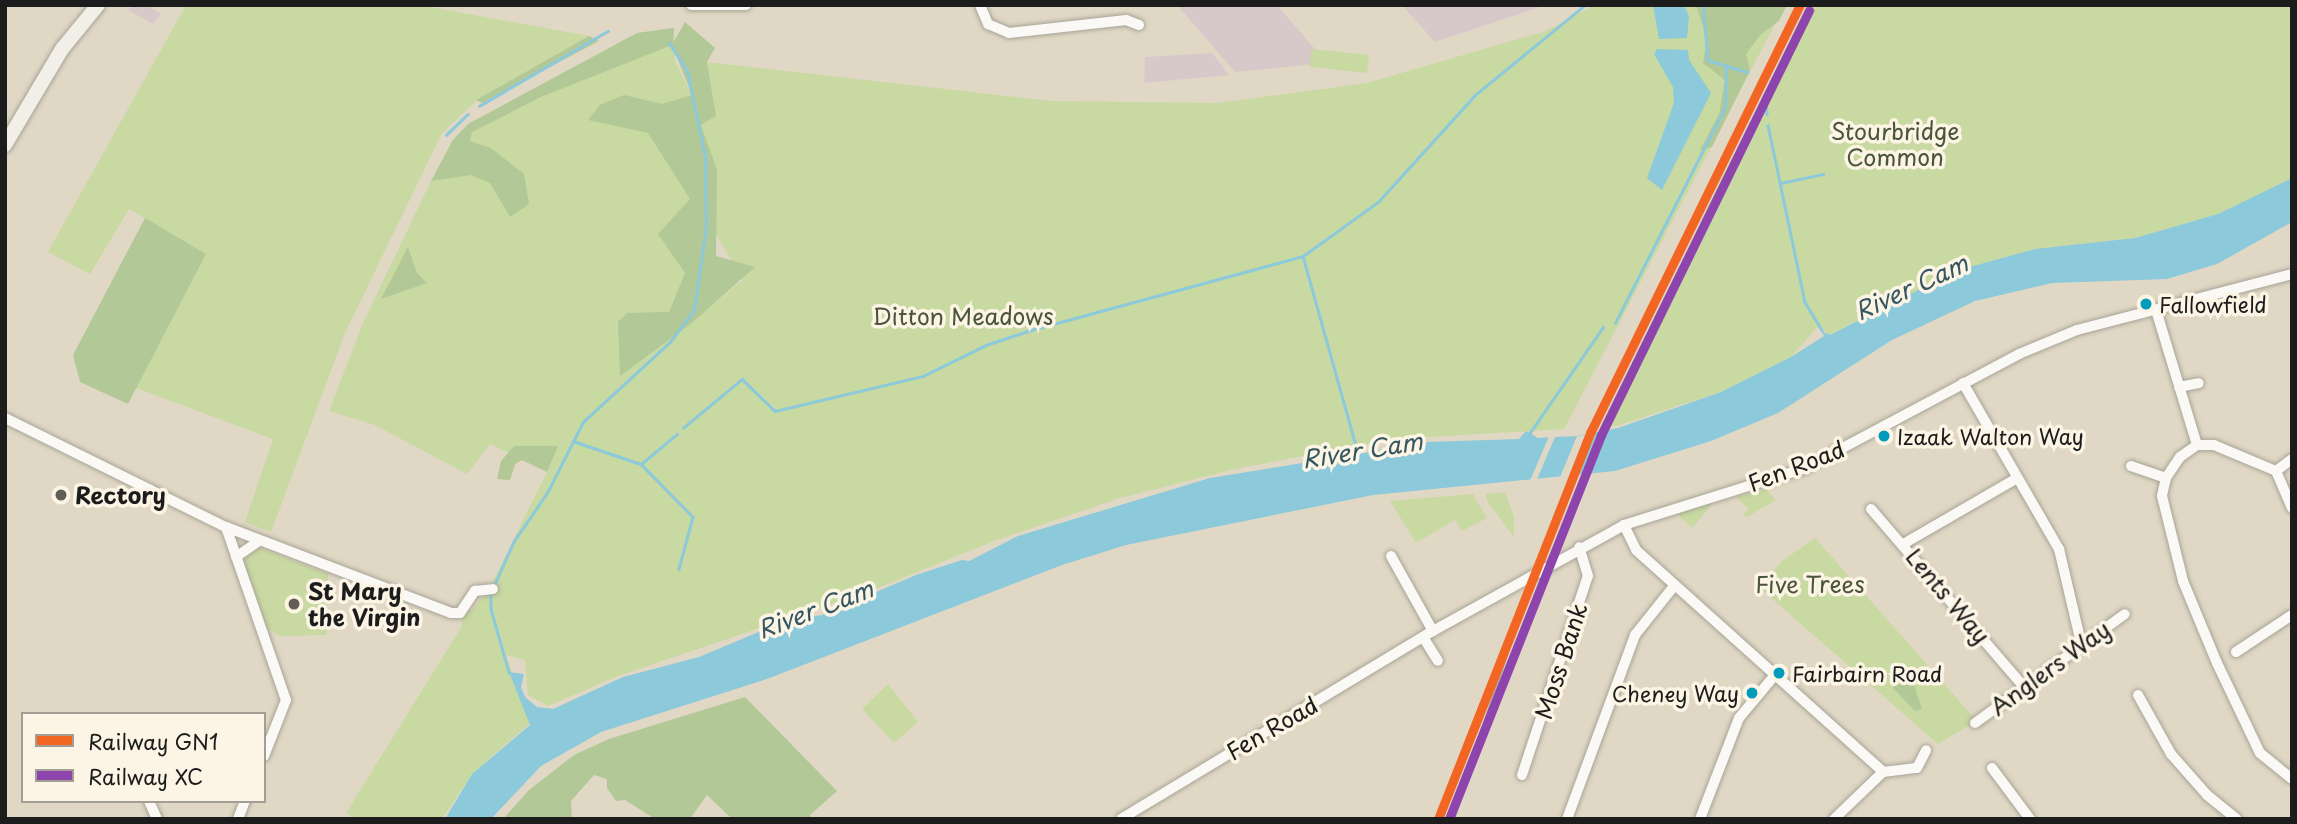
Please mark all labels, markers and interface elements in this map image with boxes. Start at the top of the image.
park label: Stourbridge Common [1831,117,1959,171]
water label: River Cam [1850,248,1972,326]
place label: Fallowfield [2159,291,2267,317]
marker: Fallowfield [2139,297,2153,311]
park label: Ditton Meadows [873,302,1053,330]
place label: Izaak Walton Way [1897,423,2083,449]
water label: River Cam [1300,426,1424,474]
marker: Izaak Walton Way [1877,429,1891,443]
street label: Fen Road [1744,435,1848,497]
place label: Rectory [75,481,166,509]
marker: Rectory [53,487,69,503]
street label: Lents Way [1901,543,1995,649]
park label: Five Trees [1755,570,1865,598]
water label: River Cam [753,574,877,644]
place label: St Mary the Virgin [308,577,422,631]
marker: St Mary the Virgin [286,596,302,612]
street label: Moss Bank [1529,599,1593,723]
street label: Anglers Way [1984,615,2116,721]
place label: Fairbairn Road [1792,660,1943,686]
marker: Fairbairn Road [1772,666,1786,680]
place label: Cheney Way [1611,680,1739,706]
marker: Cheney Way [1745,686,1759,700]
street label: Fen Road [1221,691,1323,765]
legend [21,712,266,803]
text: Railway GN1 [88,725,219,757]
text: Railway XC [88,760,203,792]

